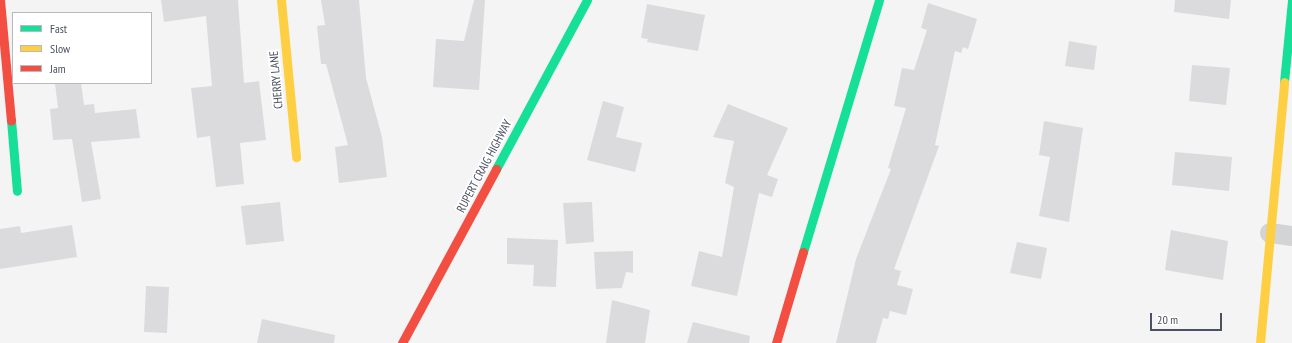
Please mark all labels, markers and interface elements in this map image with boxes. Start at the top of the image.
legend [12,12,152,84]
text: Fast [50,21,67,36]
text: Slow [50,41,70,56]
street label: CHERRY LANE [266,50,286,110]
text: Jam [50,61,66,76]
street label: RUPERT CRAIG HIGHWAY [453,117,515,215]
scale bar [1152,305,1224,331]
text: 20 m [1157,312,1178,327]

